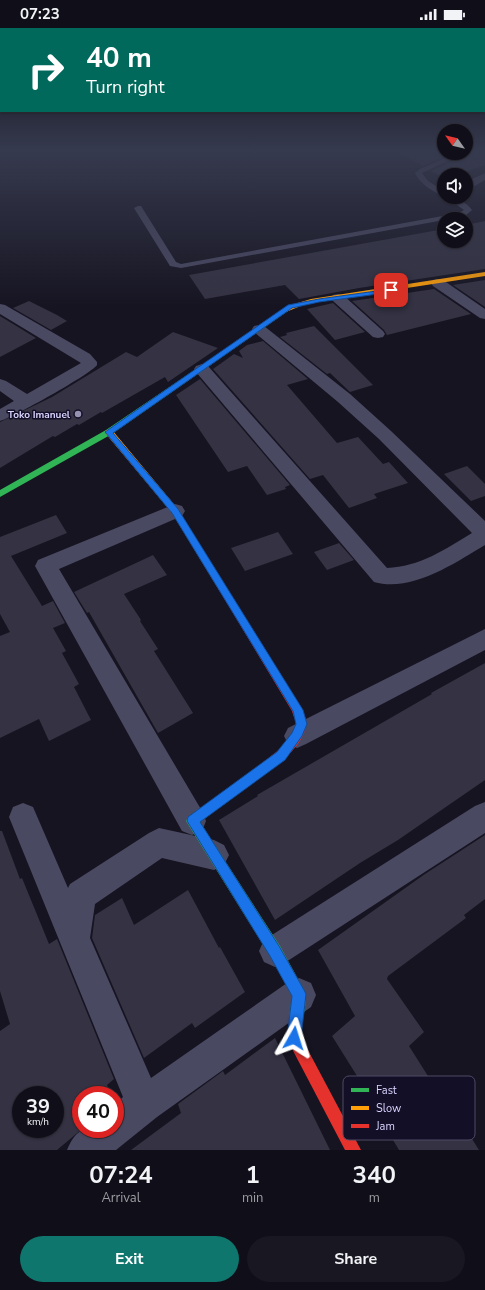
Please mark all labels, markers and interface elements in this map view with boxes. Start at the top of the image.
text: 07:23 [20,4,60,24]
text: 40 m [86,39,152,77]
icon: right [20,44,72,96]
text: Turn right [86,75,165,99]
north arrow [437,124,473,160]
map controls [437,124,473,248]
button: sound [437,168,473,204]
button: layers [437,212,473,248]
pin [374,273,408,307]
icon: arrive [380,279,402,301]
place label: Toko Imanuel [8,408,71,422]
marker: Toko Imanuel [73,409,83,419]
position arrow [273,1017,315,1059]
legend [343,1076,475,1140]
text: Fast [376,1083,397,1098]
speed limit sign: 40 [72,1086,124,1138]
text: 39 [26,1093,50,1120]
text: Slow [376,1101,401,1116]
text: km/h [27,1115,49,1129]
text: Jam [375,1119,395,1134]
text: 07:24 [89,1159,153,1191]
text: 1 [245,1159,260,1191]
text: 340 [353,1159,396,1191]
text: Arrival [101,1189,141,1207]
text: min [242,1189,263,1207]
text: m [369,1189,380,1207]
button: Exit [20,1236,239,1282]
button: Share [247,1236,465,1282]

